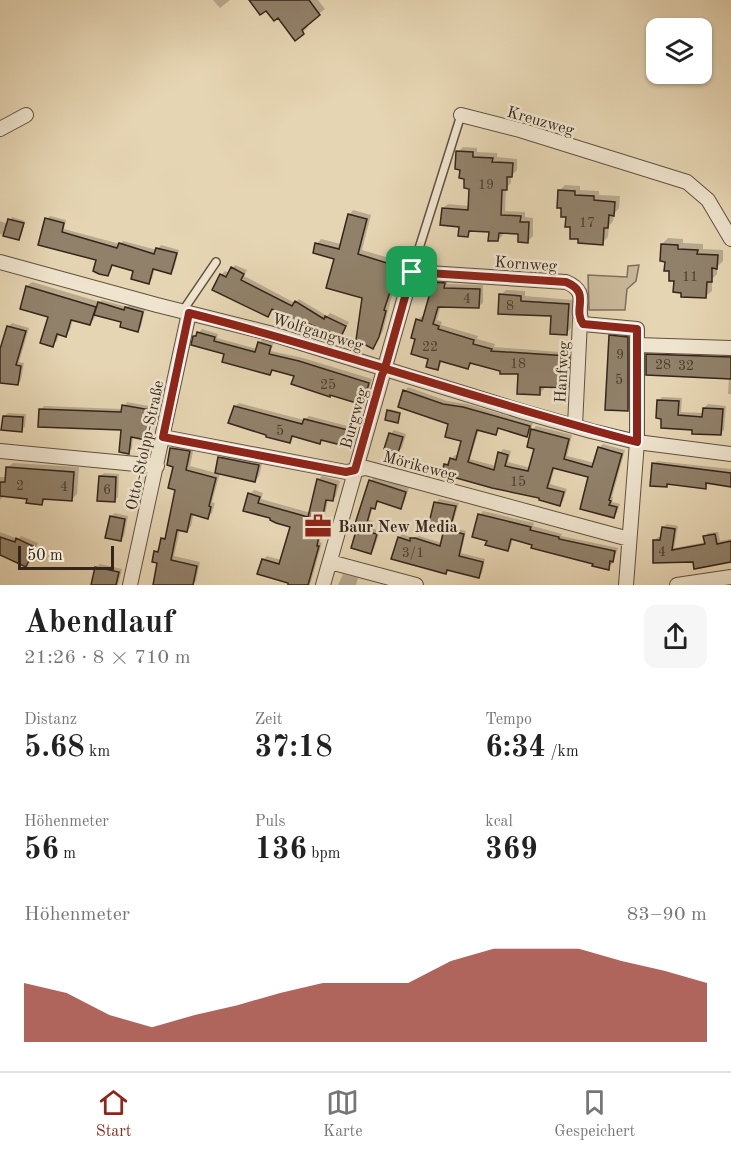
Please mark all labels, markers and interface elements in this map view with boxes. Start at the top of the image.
map controls [646,18,712,84]
button: layers [646,18,712,84]
street label: Kreuzweg [505,105,576,139]
house number: 19 [478,178,494,192]
house number: 17 [579,216,595,230]
pin [386,246,437,297]
icon: arrive [395,255,428,288]
street label: Kornweg [494,255,558,275]
house number: 11 [682,270,698,284]
house number: 4 [463,292,471,306]
house number: 8 [506,299,514,313]
street label: Wolfgangweg [270,311,365,354]
house number: 22 [422,340,438,354]
street label: Hanfweg [553,340,573,404]
house number: 9 [616,348,624,362]
house number: 18 [510,357,526,371]
house number: 28 [655,358,671,372]
house number: 32 [678,359,694,373]
house number: 5 [615,373,623,387]
house number: 25 [320,378,336,392]
street label: Otto-Stolpp-Straße [124,379,168,512]
street label: Burgweg [339,386,371,451]
house number: 5 [276,424,284,438]
street label: Mörikeweg [381,449,458,485]
house number: 15 [510,475,526,489]
house number: 2 [16,479,24,493]
house number: 4 [60,480,68,494]
house number: 6 [103,483,111,497]
office icon: Baur New Media [303,511,333,541]
place label: Baur New Media [338,520,458,536]
scale bar [18,543,114,570]
house number: 4 [658,545,666,559]
house number: 3/1 [402,546,424,560]
text: 50 m [27,548,63,564]
button: share [644,605,707,668]
text: Abendlauf [24,607,175,640]
text: 21:26 · 8 × 710 m [24,648,191,668]
text: Distanz [24,712,77,728]
text: Zeit [255,712,282,728]
text: Tempo [485,712,532,728]
text: 5.68 [24,733,85,763]
text: 37:18 [255,733,333,763]
text: 6:34 [485,733,546,763]
text: km [85,744,110,760]
text: /km [546,744,579,760]
text: Höhenmeter [24,814,109,830]
text: Puls [255,814,285,830]
text: kcal [485,814,513,830]
text: 56 [24,835,59,865]
text: 136 [255,835,307,865]
text: 369 [485,835,538,865]
text: m [59,846,76,862]
text: bpm [307,846,341,862]
text: Höhenmeter [24,905,130,925]
text: 83–90 m [627,905,707,925]
tab: Start [96,1086,131,1142]
tab: Karte [323,1086,363,1142]
tab: Gespeichert [554,1086,635,1142]

